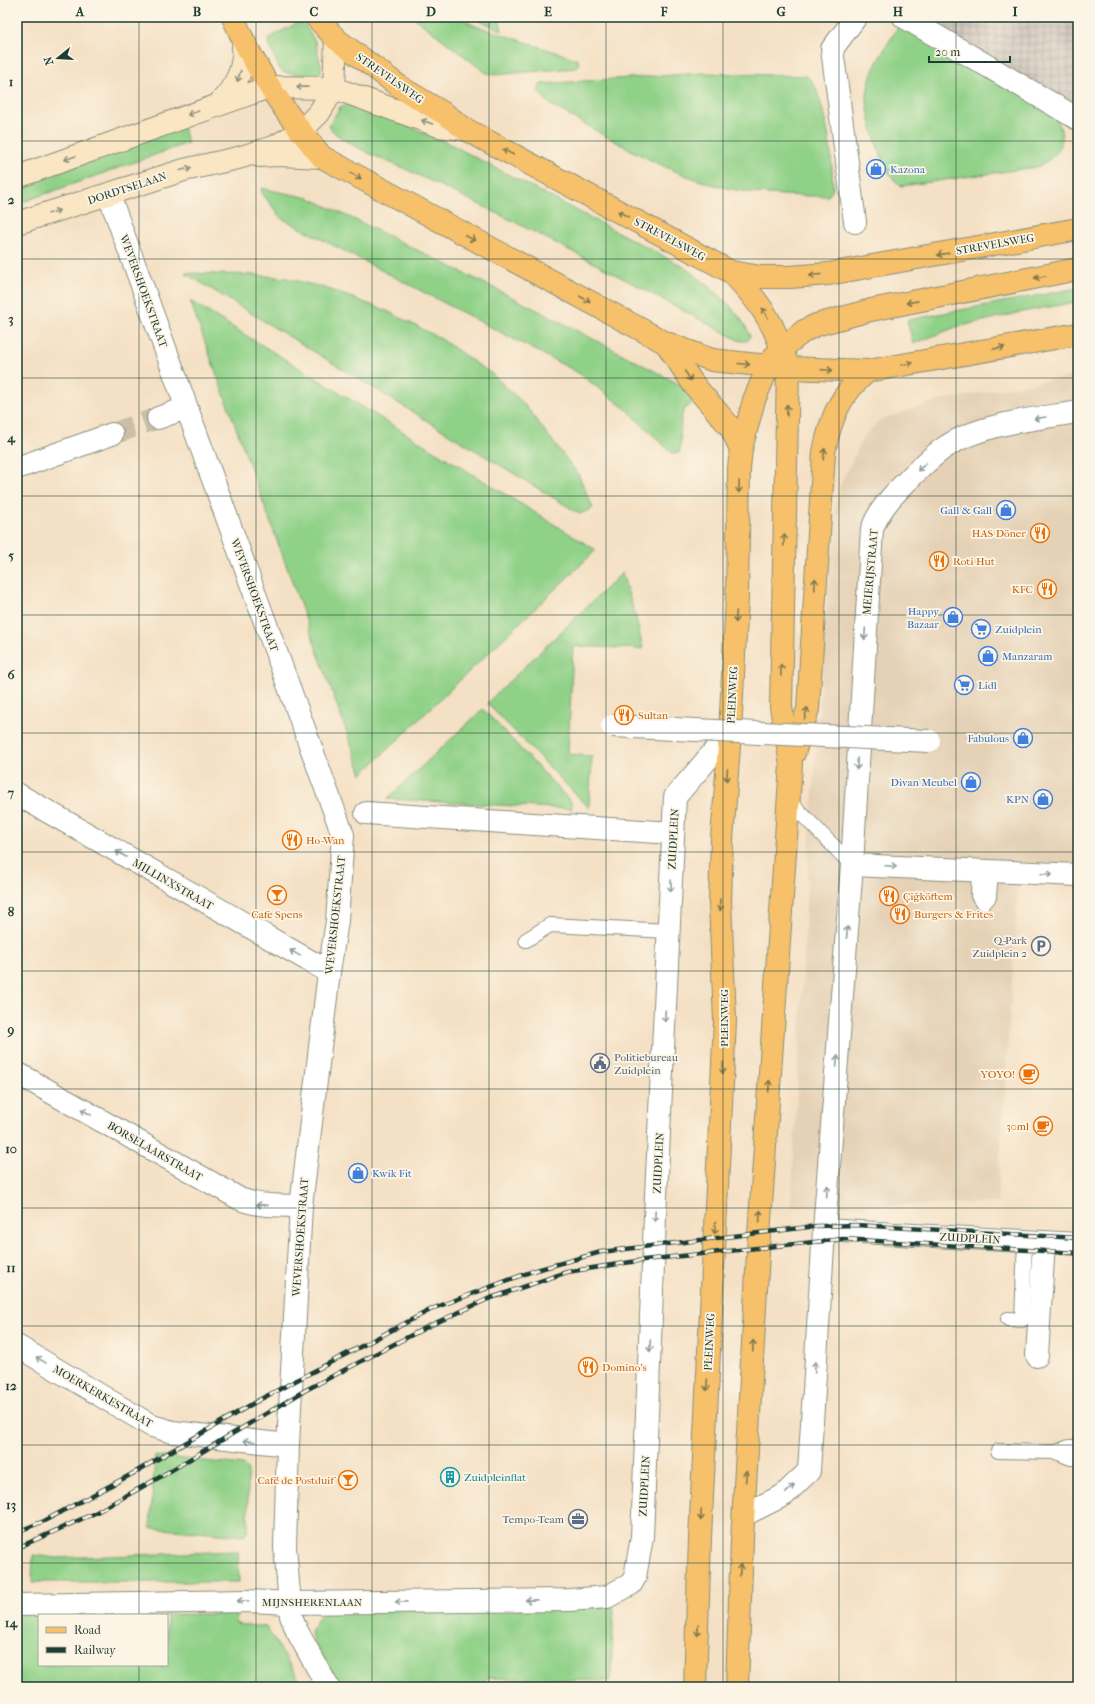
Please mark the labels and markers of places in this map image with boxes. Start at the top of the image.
shop icon: Kazona [865,158,887,180]
place label: Kazona [890,163,926,176]
shop icon: Gall & Gall [995,499,1017,521]
place label: Gall & Gall [940,504,992,517]
restaurant icon: HAS Döner [1029,522,1051,544]
place label: HAS Döner [972,527,1026,540]
restaurant icon: Roti Hut [928,550,950,572]
place label: Roti Hut [953,555,995,568]
restaurant icon: KFC [1036,578,1058,600]
place label: KFC [1012,583,1033,596]
place label: Happy Bazaar [907,605,940,631]
shop icon: Happy Bazaar [942,606,964,628]
supermarket icon: Zuidplein [970,618,992,640]
place label: Zuidplein [995,623,1042,636]
shop icon: Manzaram [977,645,999,667]
place label: Manzaram [1002,650,1053,663]
supermarket icon: Lidl [953,674,975,696]
place label: Lidl [978,679,997,692]
restaurant icon: Sultan [613,704,635,726]
place label: Sultan [638,709,669,722]
shop icon: Fabulous [1012,727,1034,749]
place label: Fabulous [967,732,1009,745]
shop icon: Divan Meubel [960,771,982,793]
place label: Divan Meubel [891,776,957,789]
shop icon: KPN [1032,788,1054,810]
place label: KPN [1006,793,1030,806]
restaurant icon: Ho-Wan [281,829,303,851]
place label: Ho-Wan [306,834,345,847]
bar icon: Cafe Spens [266,884,288,906]
restaurant icon: Çiğköftem [878,885,900,907]
place label: Çiğköftem [903,890,953,903]
restaurant icon: Burgers & Frites [889,903,911,925]
place label: Cafe Spens [251,908,303,921]
place label: Burgers & Frites [914,908,993,921]
place label: Q-Park Zuidplein 2 [972,934,1027,960]
parking icon: Q-Park Zuidplein 2 [1030,935,1052,957]
place label: Politiebureau Zuidplein [614,1051,679,1077]
public building icon: Politiebureau Zuidplein [589,1052,611,1074]
cafe icon: YOYO! [1018,1063,1040,1085]
place label: YOYO! [980,1068,1015,1081]
cafe icon: 30ml [1032,1115,1054,1137]
place label: 30ml [1006,1120,1029,1133]
shop icon: Kwik Fit [347,1162,369,1184]
place label: Kwik Fit [372,1167,412,1180]
restaurant icon: Domino's [577,1356,599,1378]
place label: Domino's [602,1361,647,1374]
building icon: Zuidpleinflat [439,1466,461,1488]
bar icon: Café de Postduif [337,1469,359,1491]
place label: Zuidpleinflat [464,1471,526,1484]
place label: Café de Postduif [257,1474,336,1487]
office icon: Tempo-Team [567,1508,589,1530]
place label: Tempo-Team [502,1513,565,1526]

